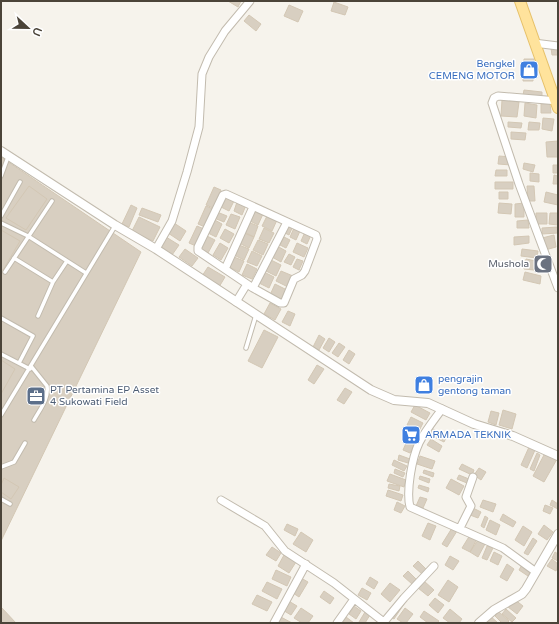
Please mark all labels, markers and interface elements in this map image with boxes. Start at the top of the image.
north arrow [8,8,48,48]
text: U [29,25,44,38]
place label: Bengkel CEMENG MOTOR [429,58,515,82]
shop icon: Bengkel CEMENG MOTOR [518,59,540,81]
mosque icon: Mushola [532,253,554,275]
place label: Mushola [488,258,529,270]
place label: pengrajin gentong taman [438,373,511,397]
shop icon: pengrajin gentong taman [413,374,435,396]
place label: PT Pertamina EP Asset 4 Sukowati Field [50,384,159,408]
office icon: PT Pertamina EP Asset 4 Sukowati Field [25,385,47,407]
supermarket icon: ARMADA TEKNIK [400,424,422,446]
place label: ARMADA TEKNIK [425,429,511,441]

